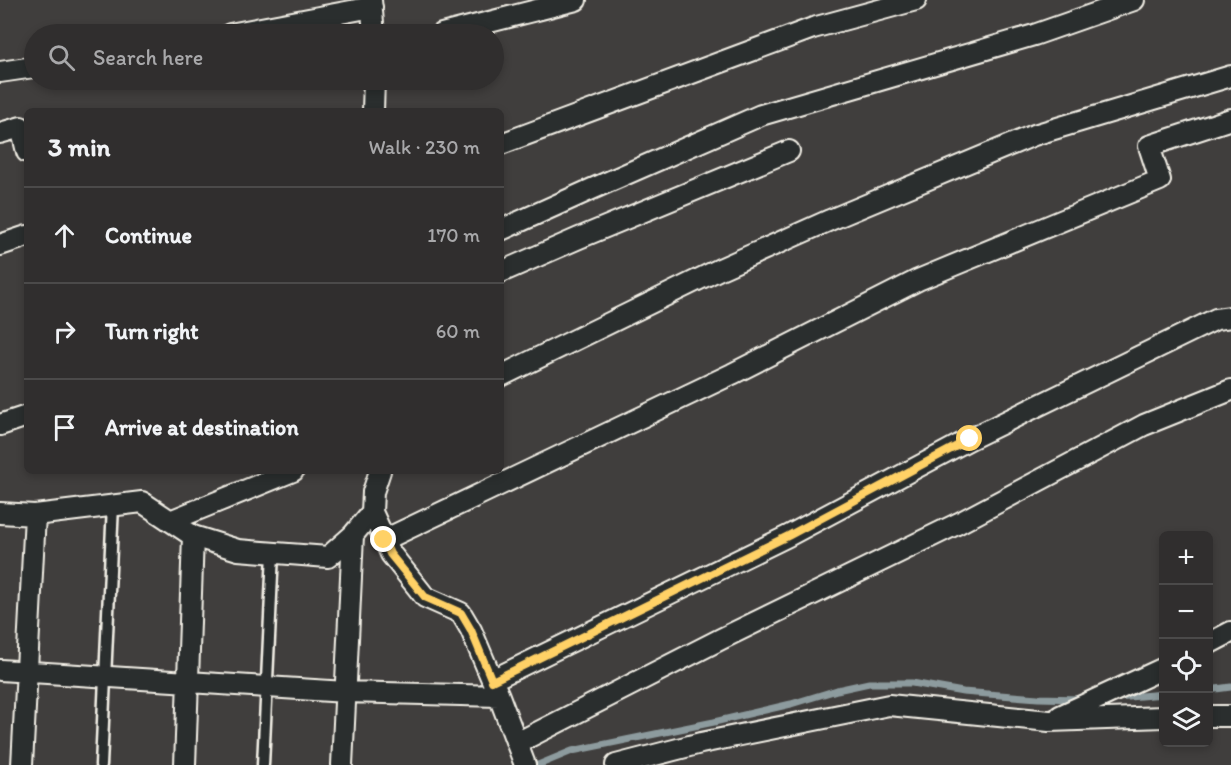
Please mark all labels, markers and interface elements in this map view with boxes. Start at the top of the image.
search box [24,24,504,90]
icon: search [45,41,78,74]
text: Search here [93,44,203,71]
text: 3 min [48,131,110,163]
text: Walk · 230 m [368,135,480,159]
icon: ahead [48,219,81,252]
text: Continue [105,222,192,249]
text: 170 m [427,223,480,247]
icon: right [48,315,81,348]
text: Turn right [105,318,199,345]
text: 60 m [436,319,480,343]
icon: arrive [48,411,81,444]
text: Arrive at destination [105,414,299,441]
route start [956,425,982,451]
route end [370,526,396,552]
map controls [1159,531,1213,747]
button: + [1159,531,1213,585]
button: − [1159,585,1213,639]
button: locate [1159,639,1213,693]
button: layers [1159,693,1213,747]

